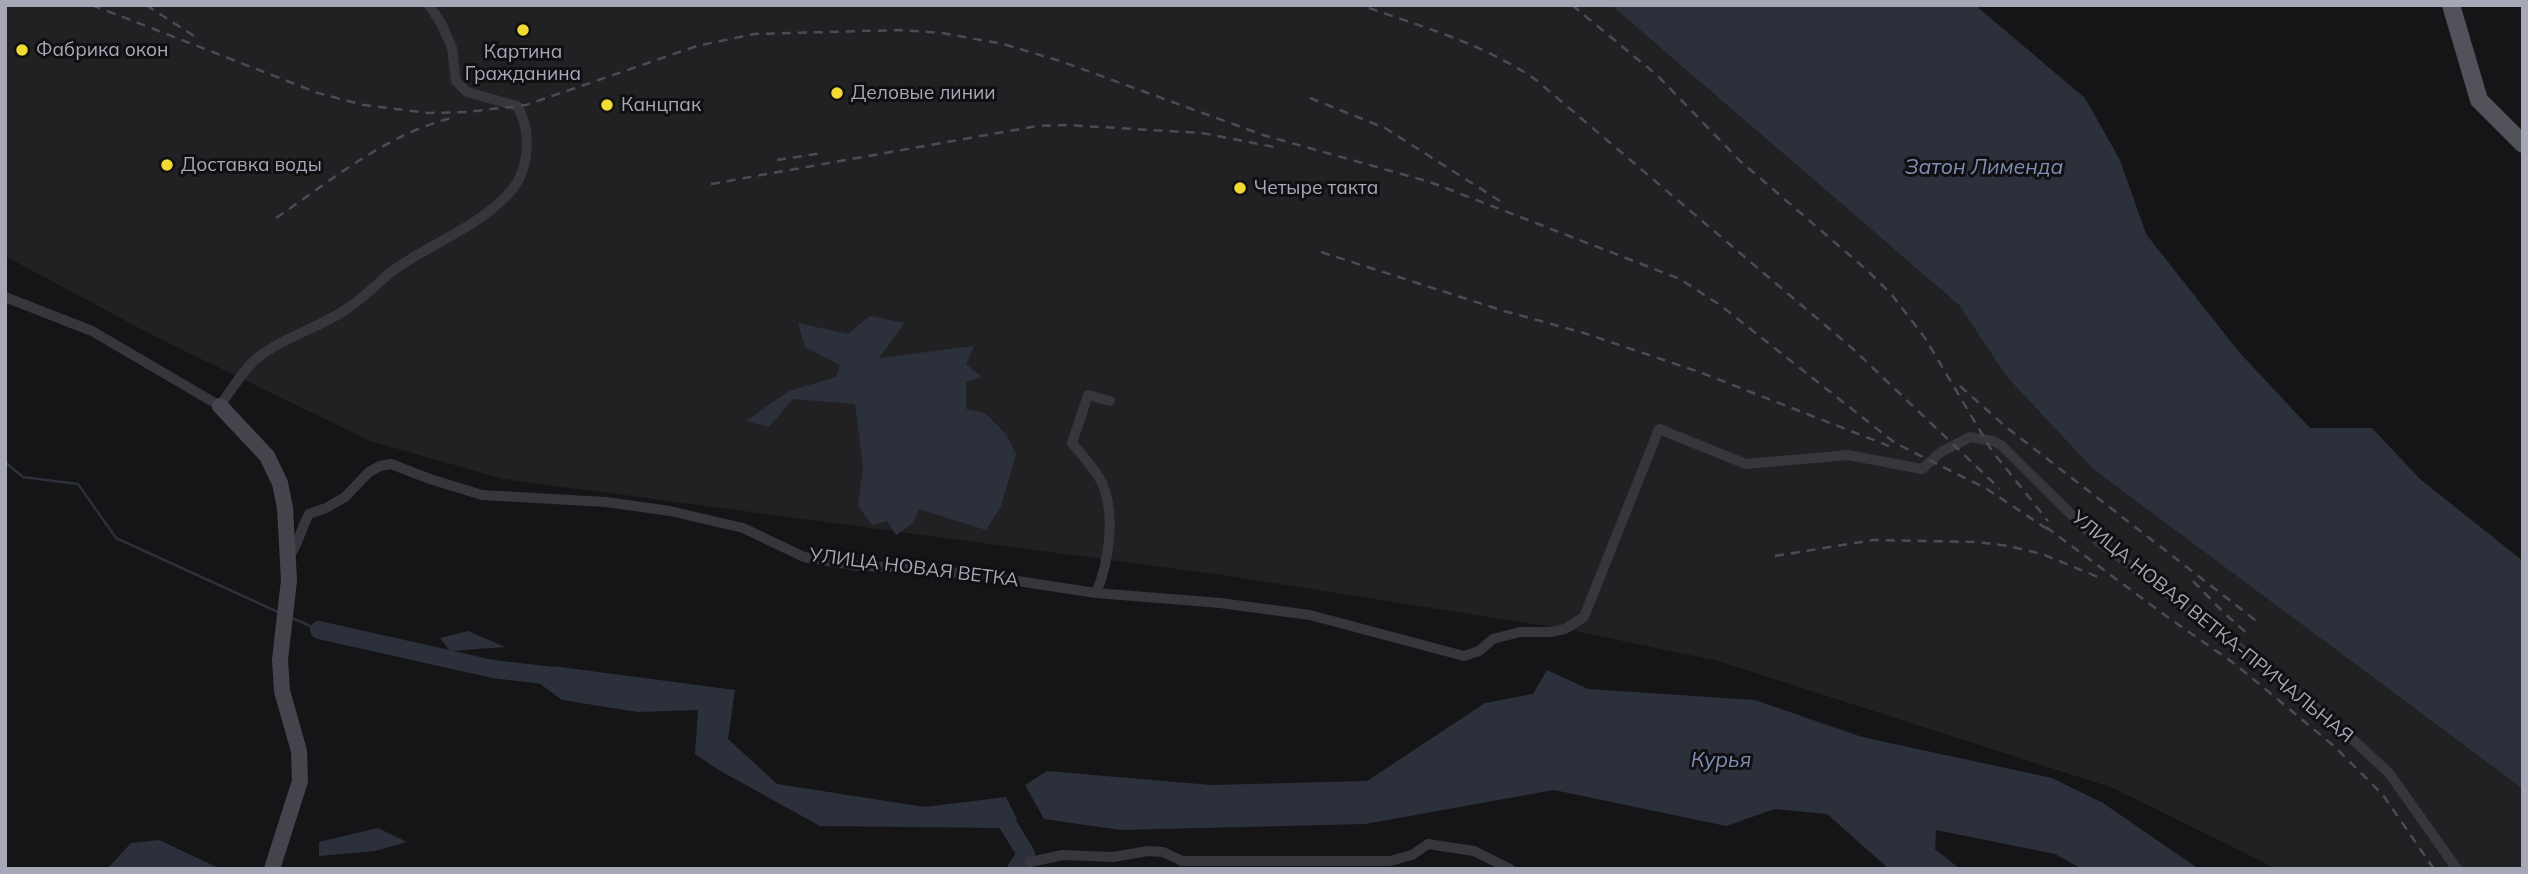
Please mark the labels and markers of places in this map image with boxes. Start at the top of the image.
marker: Картина Гражданина [515,22,531,38]
place label: Фабрика окон [36,39,168,61]
place label: Картина Гражданина [465,41,581,85]
marker: Фабрика окон [14,42,30,58]
place label: Деловые линии [851,82,996,104]
marker: Деловые линии [829,85,845,101]
place label: Канцпак [621,94,701,116]
marker: Канцпак [599,97,615,113]
place label: Доставка воды [181,154,322,176]
marker: Доставка воды [159,157,175,173]
place label: Четыре такта [1254,177,1378,199]
marker: Четыре такта [1232,180,1248,196]

